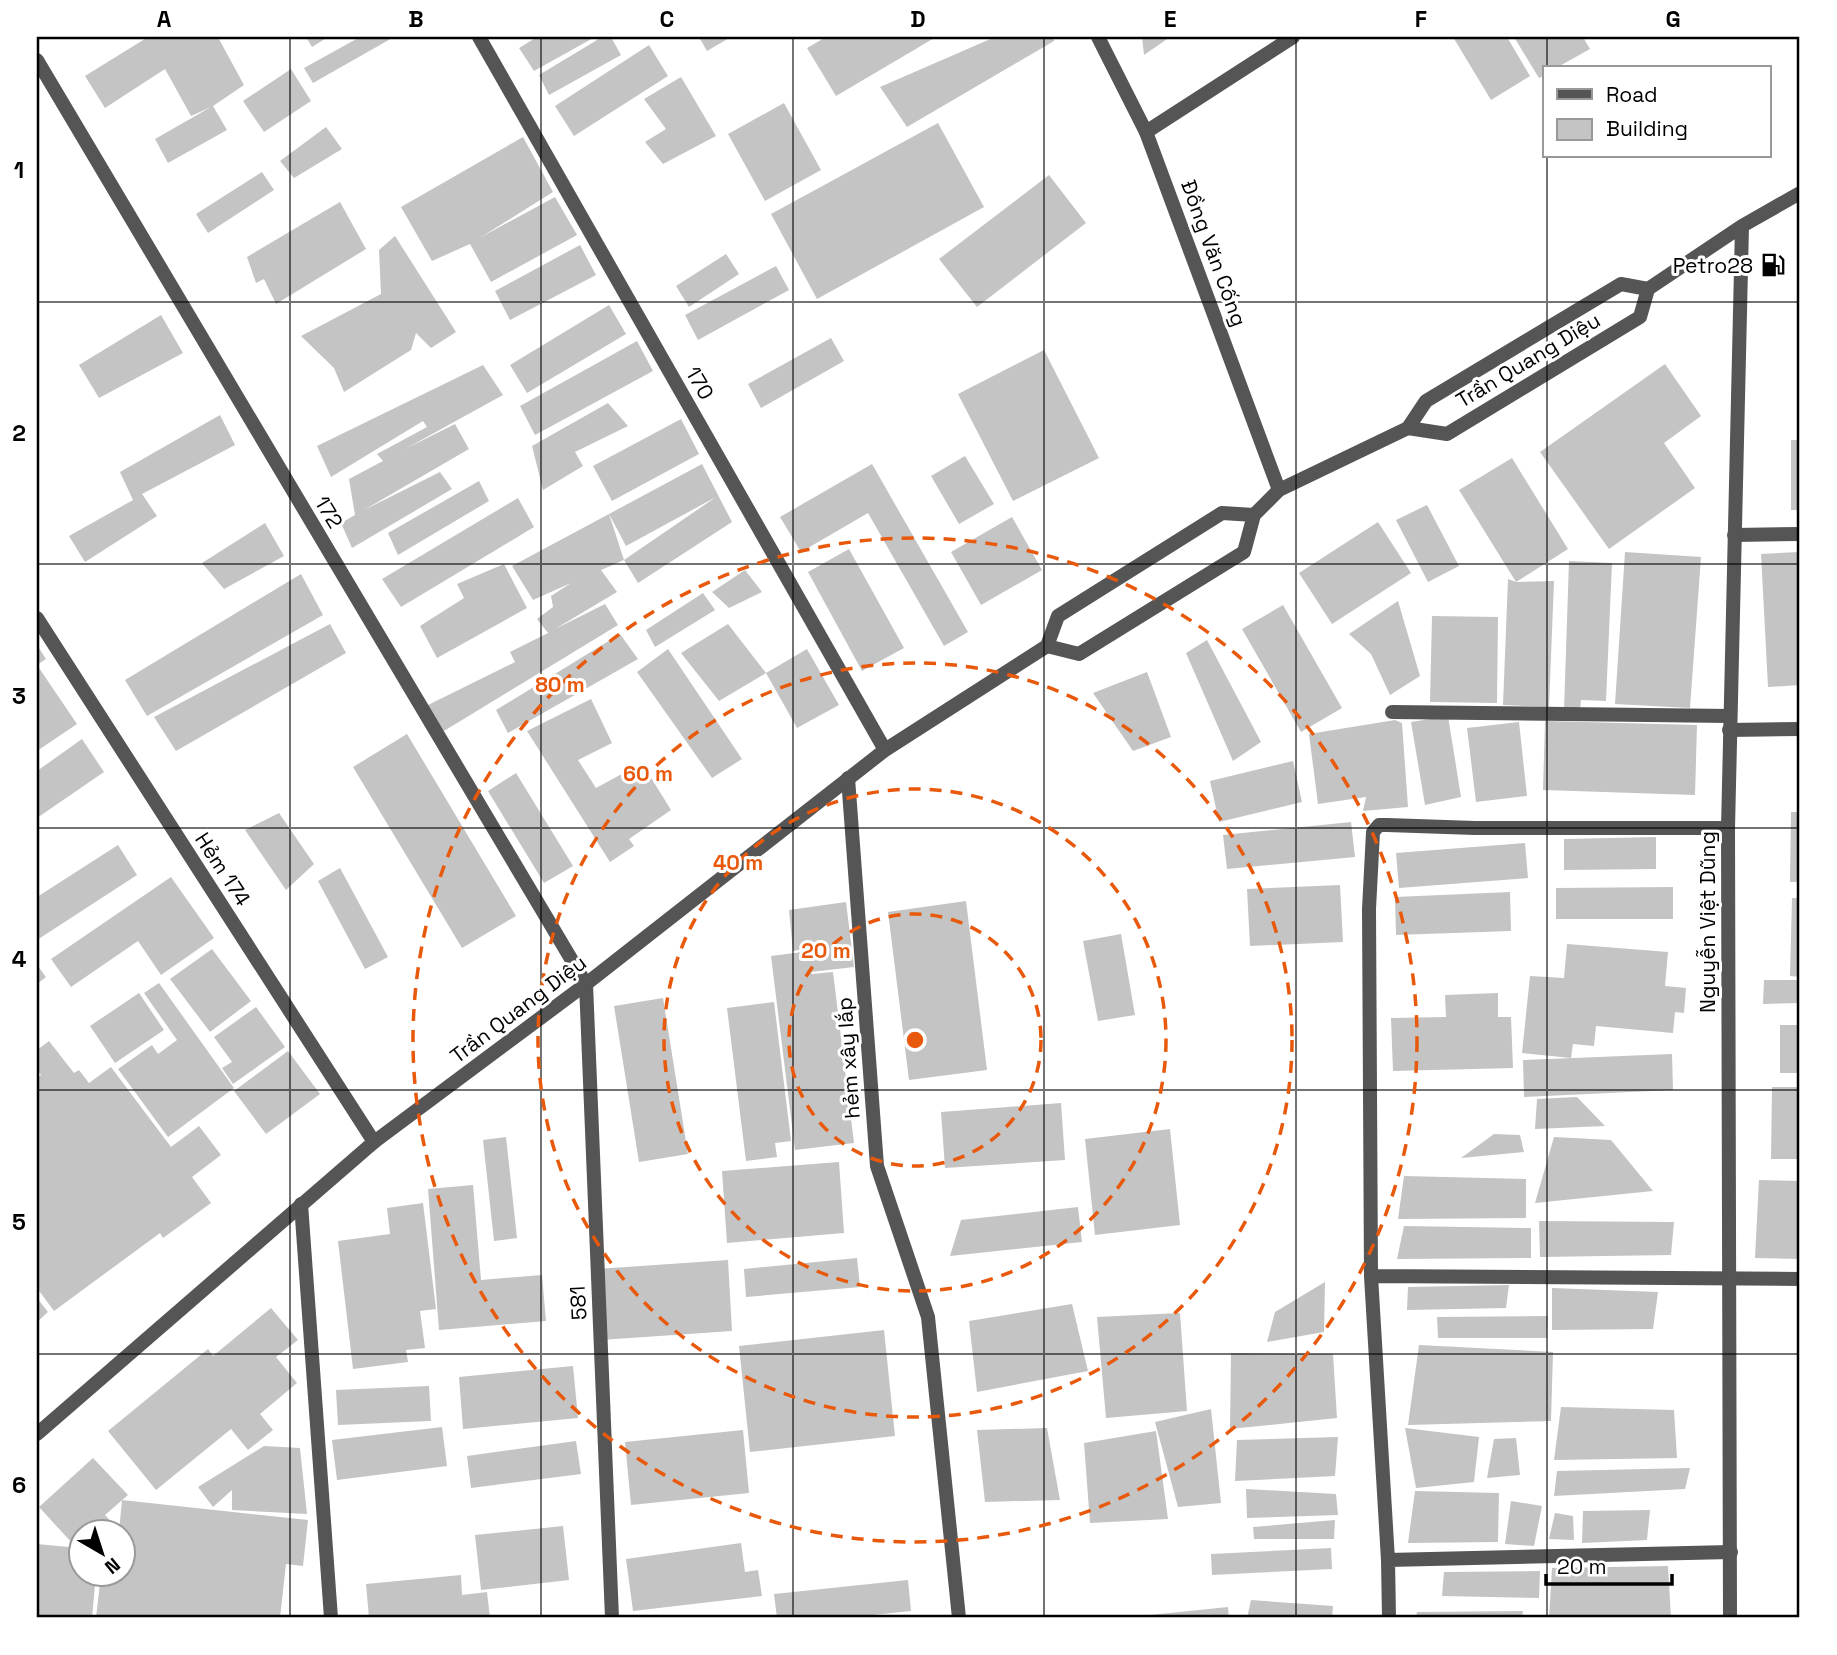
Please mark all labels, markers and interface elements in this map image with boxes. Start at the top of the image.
text: A [157,4,172,34]
text: B [408,4,424,34]
text: C [660,4,674,34]
text: D [910,4,926,34]
text: E [1164,4,1176,34]
text: F [1415,4,1427,34]
text: G [1665,4,1681,34]
legend [1543,66,1770,158]
text: Road [1606,81,1658,108]
text: Building [1606,115,1688,142]
text: 1 [14,155,24,185]
street label: Đồng Văn Cống [1175,176,1253,330]
fuel station icon: Petro28 [1759,251,1787,279]
place label: Petro28 [1673,252,1753,279]
street label: Trần Quang Diệu [1451,306,1605,414]
street label: 170 [680,362,720,404]
text: 2 [12,418,26,448]
street label: 172 [309,491,349,533]
text: 80 m [535,671,585,698]
text: 3 [12,681,26,711]
text: 60 m [623,760,673,787]
street label: Hẻm 174 [189,827,257,911]
street label: Nguyễn Việt Dũng [1694,831,1721,1013]
text: 40 m [713,849,763,876]
text: 20 m [801,937,851,964]
text: 4 [12,944,27,974]
street label: Trần Quang Diệu [444,949,592,1069]
street label: hẻm xây lắp [830,996,866,1120]
centre of rings [903,1028,927,1052]
text: 5 [12,1207,26,1237]
street label: 581 [564,1285,592,1321]
text: 6 [12,1470,26,1500]
north arrow [66,1518,136,1588]
scale bar [1546,1543,1672,1587]
text: N [100,1552,125,1580]
text: 20 m [1557,1553,1607,1580]

